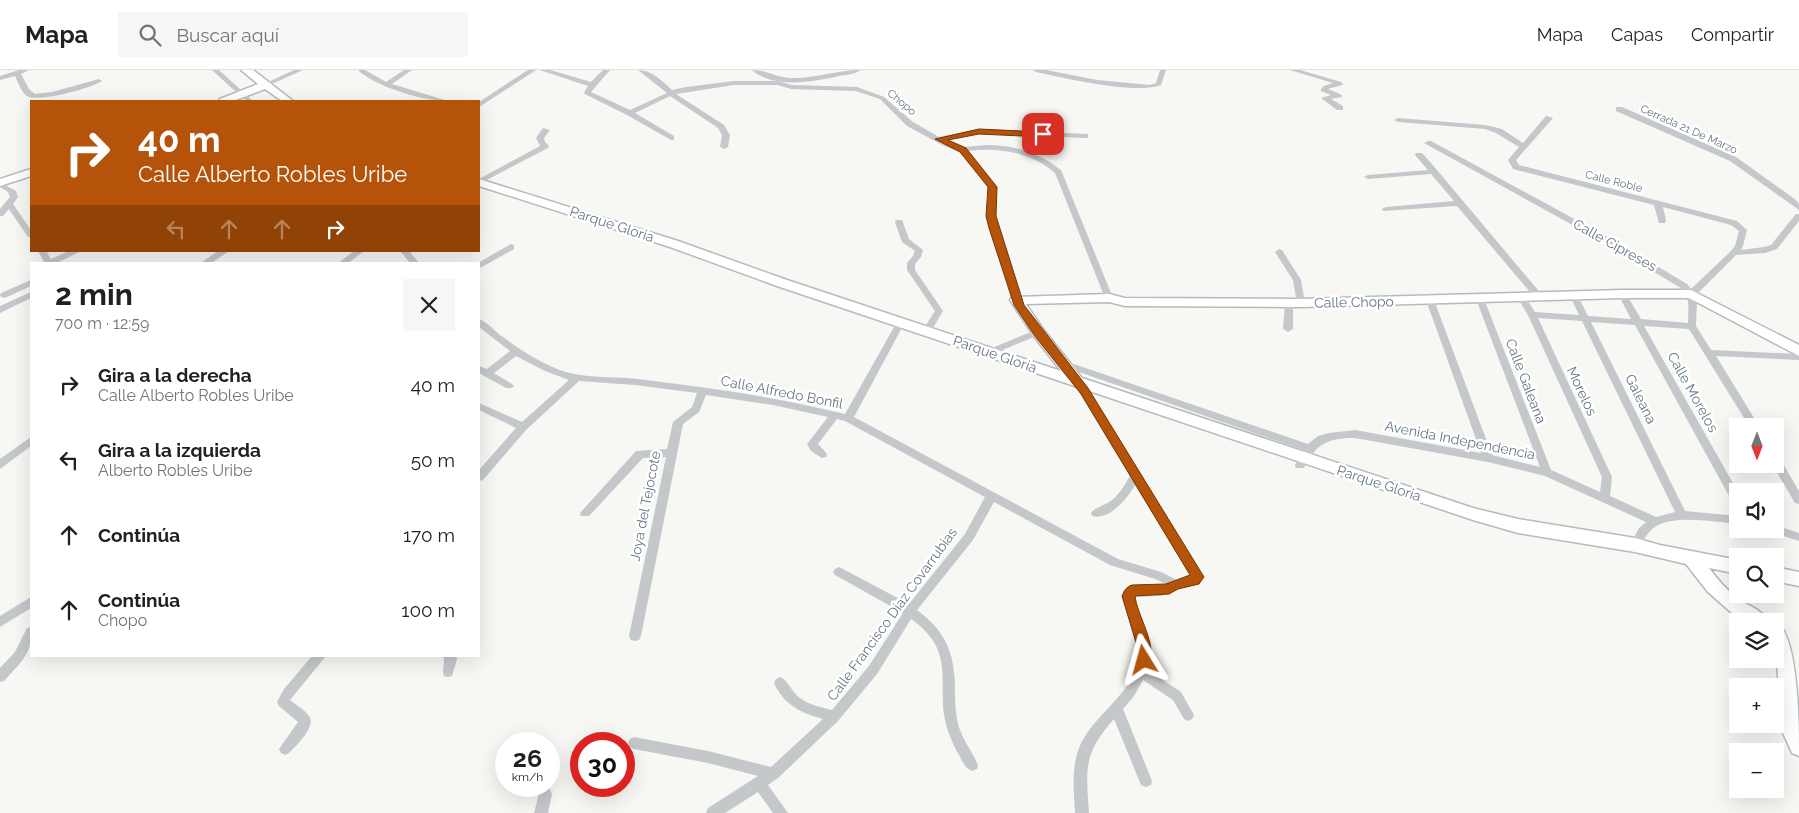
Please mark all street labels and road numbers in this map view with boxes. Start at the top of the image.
street label: Chopo [885,87,919,119]
street label: Cerrada 21 De Marzo [1638,102,1740,157]
street label: Calle Roble [1584,168,1644,195]
street label: Parque Gloria [568,203,656,245]
street label: Calle Cipreses [1571,216,1660,275]
street label: Calle Chopo [1314,293,1394,311]
street label: Parque Gloria [951,332,1039,376]
street label: Calle Galeana [1502,336,1550,426]
street label: Calle Morelos [1664,349,1722,435]
street label: Morelos [1564,364,1600,418]
street label: Calle Alfredo Bonfil [719,372,845,412]
street label: Galeana [1622,372,1660,426]
street label: Avenida Independencia [1384,418,1536,462]
street label: Joya del Tejocote [626,449,664,563]
street label: Parque Gloria [1335,462,1423,504]
street label: Calle Francisco Díaz Covarrubias [824,524,960,704]

